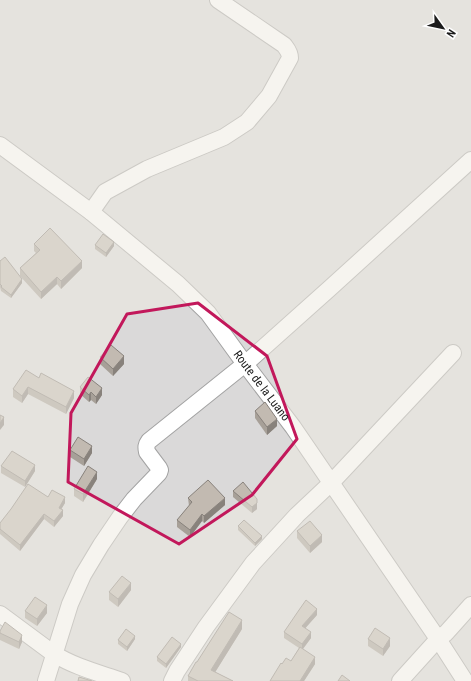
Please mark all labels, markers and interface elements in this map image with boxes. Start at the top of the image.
north arrow [423,8,463,48]
text: N [444,27,458,40]
street label: Route de la Luano [231,348,293,424]

